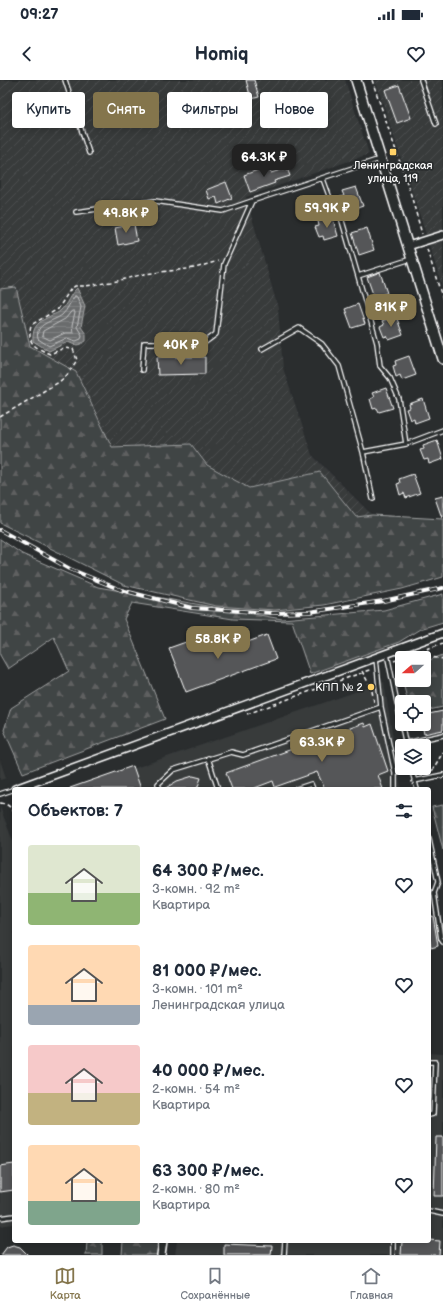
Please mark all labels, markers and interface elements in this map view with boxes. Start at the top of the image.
text: 09:27 [20,5,59,24]
icon: back [16,43,38,65]
icon: heart [405,43,427,65]
text: Homiq [195,44,248,65]
chip: Купить [12,92,85,128]
chip: Снять [93,92,159,128]
chip: Фильтры [167,92,252,128]
chip: Новое [260,92,328,128]
pin: 64.3K ₽ [227,144,301,178]
marker: Ленинградская улица, 119 [388,147,398,157]
text: 64.3K ₽ [241,149,287,165]
place label: Ленинградская улица, 119 [352,159,433,185]
pin: 59.9K ₽ [290,195,364,229]
pin: 49.8K ₽ [89,200,163,234]
text: 59.9K ₽ [304,200,350,216]
text: 49.8K ₽ [103,205,149,221]
pin: 81K ₽ [363,294,419,328]
text: 81K ₽ [374,299,408,315]
pin: 40K ₽ [153,332,209,366]
text: 40K ₽ [163,337,199,353]
pin: 58.8K ₽ [181,626,255,660]
text: 58.8K ₽ [195,631,241,647]
north arrow [395,651,431,687]
map controls [395,651,431,775]
place label: КПП № 2 [315,681,364,694]
marker: КПП № 2 [366,682,376,692]
button: locate [395,695,431,731]
pin: 63.3K ₽ [285,729,359,763]
text: 63.3K ₽ [299,734,345,750]
button: layers [395,739,431,775]
icon: filters [393,800,415,822]
text: Объектов: 7 [28,801,123,821]
icon: home [60,861,108,909]
text: 64 300 ₽/мес. [152,861,264,881]
icon: heart [393,874,415,896]
text: 3-комн. · 92 m² [152,881,240,897]
text: Квартира [152,897,210,913]
icon: home [60,961,108,1009]
text: 81 000 ₽/мес. [152,961,262,981]
icon: heart [393,974,415,996]
text: 3-комн. · 101 m² [152,981,243,997]
text: Ленинградская улица [152,997,285,1013]
icon: home [60,1061,108,1109]
text: 40 000 ₽/мес. [152,1061,265,1081]
icon: heart [393,1074,415,1096]
text: 2-комн. · 54 m² [152,1081,240,1097]
text: Квартира [152,1097,210,1113]
icon: home [60,1161,108,1209]
text: 63 300 ₽/мес. [152,1161,264,1181]
icon: heart [393,1174,415,1196]
text: 2-комн. · 80 m² [152,1181,240,1197]
text: Квартира [152,1197,210,1213]
tab: Карта [50,1265,81,1302]
tab: Сохранённые [181,1265,250,1302]
tab: Главная [350,1265,393,1302]

